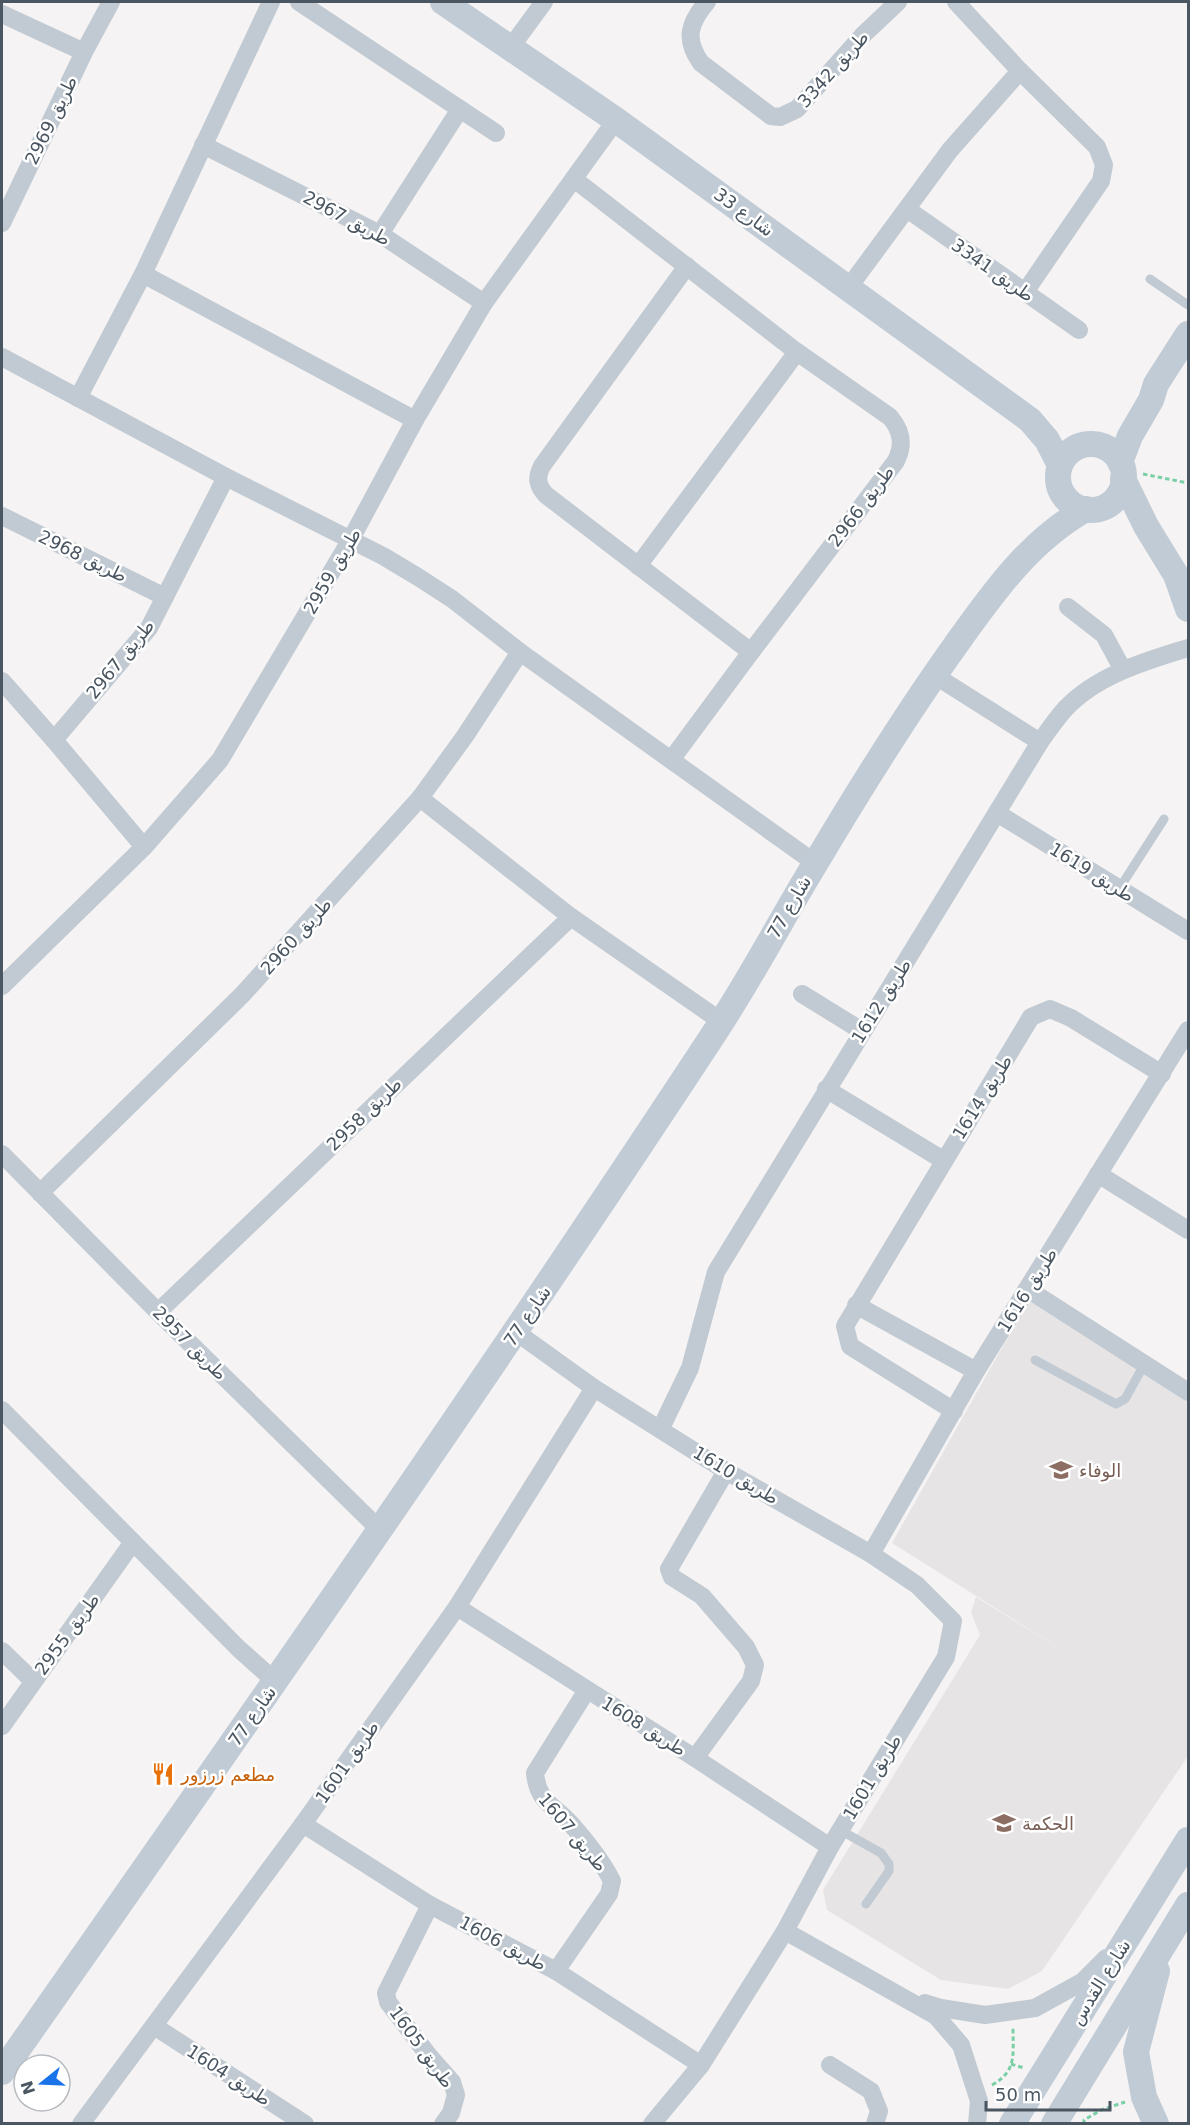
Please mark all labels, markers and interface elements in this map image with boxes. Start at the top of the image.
street label: طريق 3342 [793,26,874,112]
street label: طريق 2969 [21,72,82,168]
street label: شارع 33 [709,183,778,241]
street label: طريق 2967 [299,186,394,251]
street label: طريق 3341 [947,234,1038,307]
street label: طريق 2966 [824,461,899,551]
street label: طريق 2959 [299,524,366,618]
street label: طريق 2968 [35,526,131,587]
street label: طريق 2967 [82,615,159,703]
street label: طريق 1619 [1045,838,1138,907]
street label: شارع 77 [763,872,816,942]
street label: طريق 2960 [256,893,337,979]
street label: طريق 1612 [847,955,916,1048]
street label: طريق 1614 [948,1051,1017,1144]
street label: طريق 2958 [322,1073,406,1156]
street label: طريق 1616 [993,1244,1062,1337]
street label: شارع 77 [499,1282,556,1351]
street label: طريق 2957 [148,1302,231,1385]
street label: طريق 1610 [689,1441,782,1510]
school or university icon: الوفاء [1048,1457,1074,1483]
place label: الوفاء [1079,1460,1121,1482]
street label: طريق 2955 [30,1589,104,1680]
street label: شارع 77 [224,1682,281,1751]
street label: طريق 1608 [597,1692,690,1761]
street label: طريق 1601 [311,1717,384,1808]
street label: طريق 1601 [838,1731,907,1824]
restaurant icon: مطعم زرزور [150,1761,176,1787]
place label: مطعم زرزور [180,1764,275,1786]
street label: طريق 1607 [533,1789,612,1876]
school or university icon: الحكمة [991,1810,1017,1836]
place label: الحكمة [1022,1813,1074,1834]
street label: طريق 1606 [455,1911,550,1976]
street label: شارع القدس [1065,1935,1135,2029]
street label: طريق 1605 [385,2002,459,2093]
street label: طريق 1604 [183,2040,275,2111]
north arrow [12,2053,72,2113]
scale bar [986,2074,1110,2112]
text: N [17,2078,39,2097]
text: 50 m [995,2084,1041,2105]

